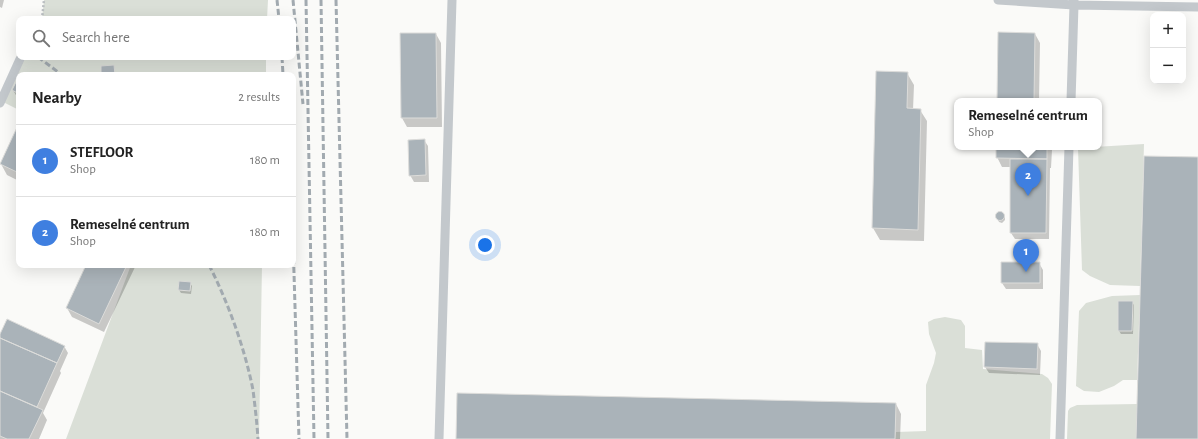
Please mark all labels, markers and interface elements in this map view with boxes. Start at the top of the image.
map controls [1150,12,1186,84]
button: + [1150,12,1186,48]
search box [16,16,296,60]
icon: search [30,27,52,49]
text: Search here [62,30,130,45]
button: − [1150,48,1186,84]
text: Nearby [32,89,82,106]
text: 2 results [238,91,280,104]
popup [954,98,1102,150]
text: Remeselné centrum [968,108,1088,123]
text: Shop [968,126,994,139]
text: STEFLOOR [70,145,133,160]
text: 1 [43,154,47,167]
text: 180 m [250,154,280,167]
text: Shop [70,163,96,176]
pin: 2 [1015,163,1041,196]
text: Remeselné centrum [70,217,190,232]
text: 2 [42,226,48,239]
text: 180 m [250,226,280,239]
text: Shop [70,235,96,248]
your location [475,235,495,255]
pin: 1 [1013,239,1039,272]

